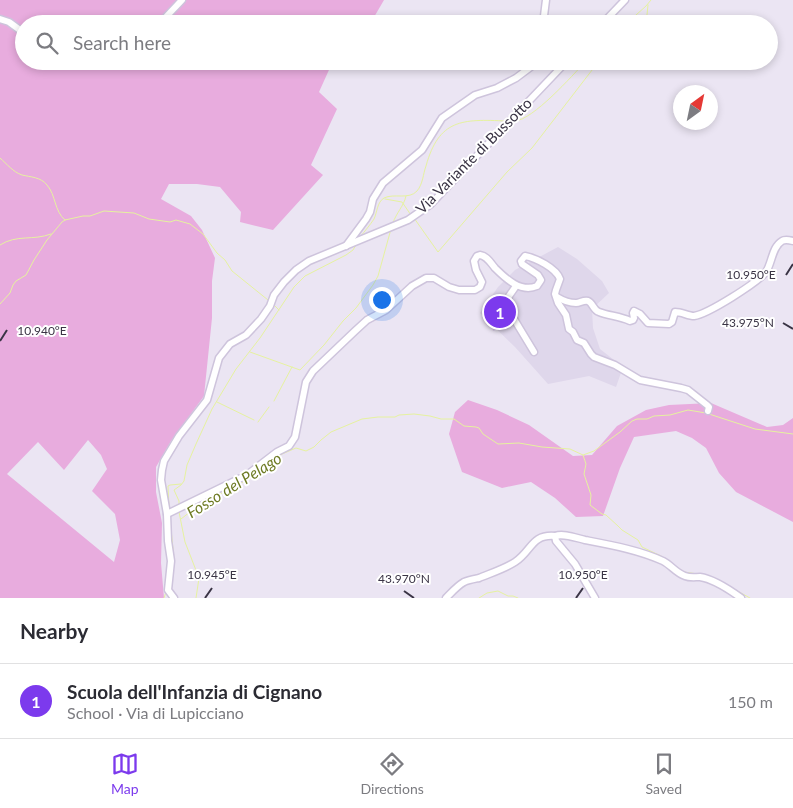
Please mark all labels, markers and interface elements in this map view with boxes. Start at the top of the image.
search box [15,15,778,70]
icon: search [33,29,61,57]
text: Search here [73,31,171,54]
north arrow [673,85,718,130]
street label: Via Variante di Bussotto [412,94,535,217]
text: 10.950°E [726,267,776,282]
your location [369,287,395,313]
pin: 1 [484,293,516,331]
text: 43.975°N [722,315,774,330]
text: 10.940°E [17,323,67,338]
water label: Fosso del Pelago [183,448,285,521]
text: 10.945°E [187,567,237,582]
text: 10.950°E [558,567,608,582]
text: 43.970°N [378,571,430,586]
text: Nearby [20,618,88,643]
text: Scuola dell'Infanzia di Cignano [67,680,322,703]
text: 1 [31,692,41,711]
text: 150 m [728,692,773,711]
text: School · Via di Lupicciano [67,703,244,722]
tab: Map [111,750,139,797]
tab: Directions [361,750,424,797]
tab: Saved [646,750,682,797]

